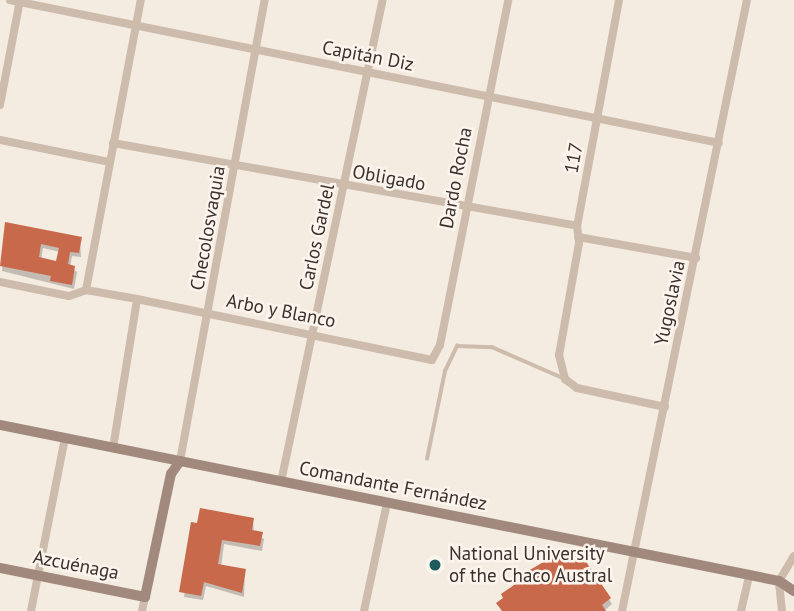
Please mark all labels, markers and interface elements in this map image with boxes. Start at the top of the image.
street label: Capitán Diz [320,36,416,76]
street label: Dardo Rocha [435,125,477,231]
street label: 117 [560,141,588,175]
street label: Obligado [351,160,427,196]
street label: Checolosvaquia [186,164,230,292]
street label: Carlos Gardel [295,182,339,292]
street label: Yugoslavia [650,258,690,348]
street label: Arbo y Blanco [224,289,338,333]
street label: Comandante Fernández [297,457,489,515]
place label: National University of the Chaco Austral [449,543,613,587]
street label: Azcuénaga [31,546,121,584]
marker: National University of the Chaco Austral [427,557,443,573]

